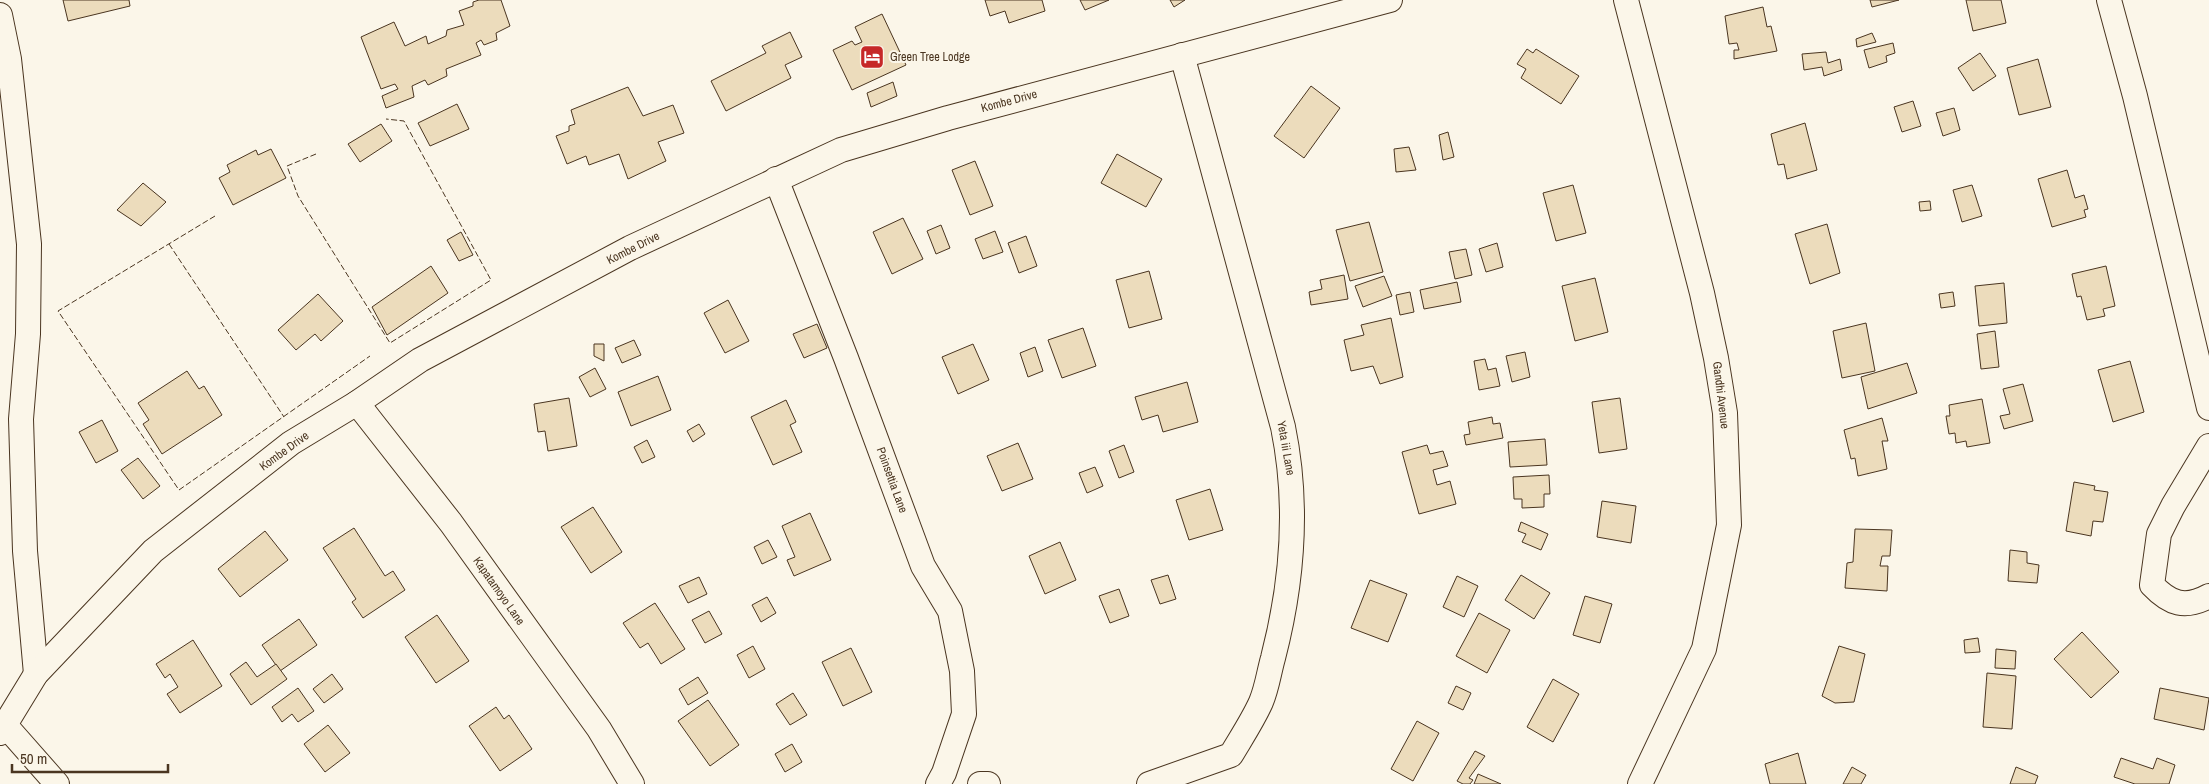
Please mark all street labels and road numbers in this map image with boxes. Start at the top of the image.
street label: Kombe Drive [979,86,1039,116]
street label: Kombe Drive [604,228,662,268]
street label: Gandhi Avenue [1709,360,1733,430]
street label: Yeta iii Lane [1273,420,1299,476]
street label: Kombe Drive [256,428,312,474]
street label: Poinsettia Lane [873,445,911,515]
street label: Kapatamoyo Lane [470,554,528,628]

